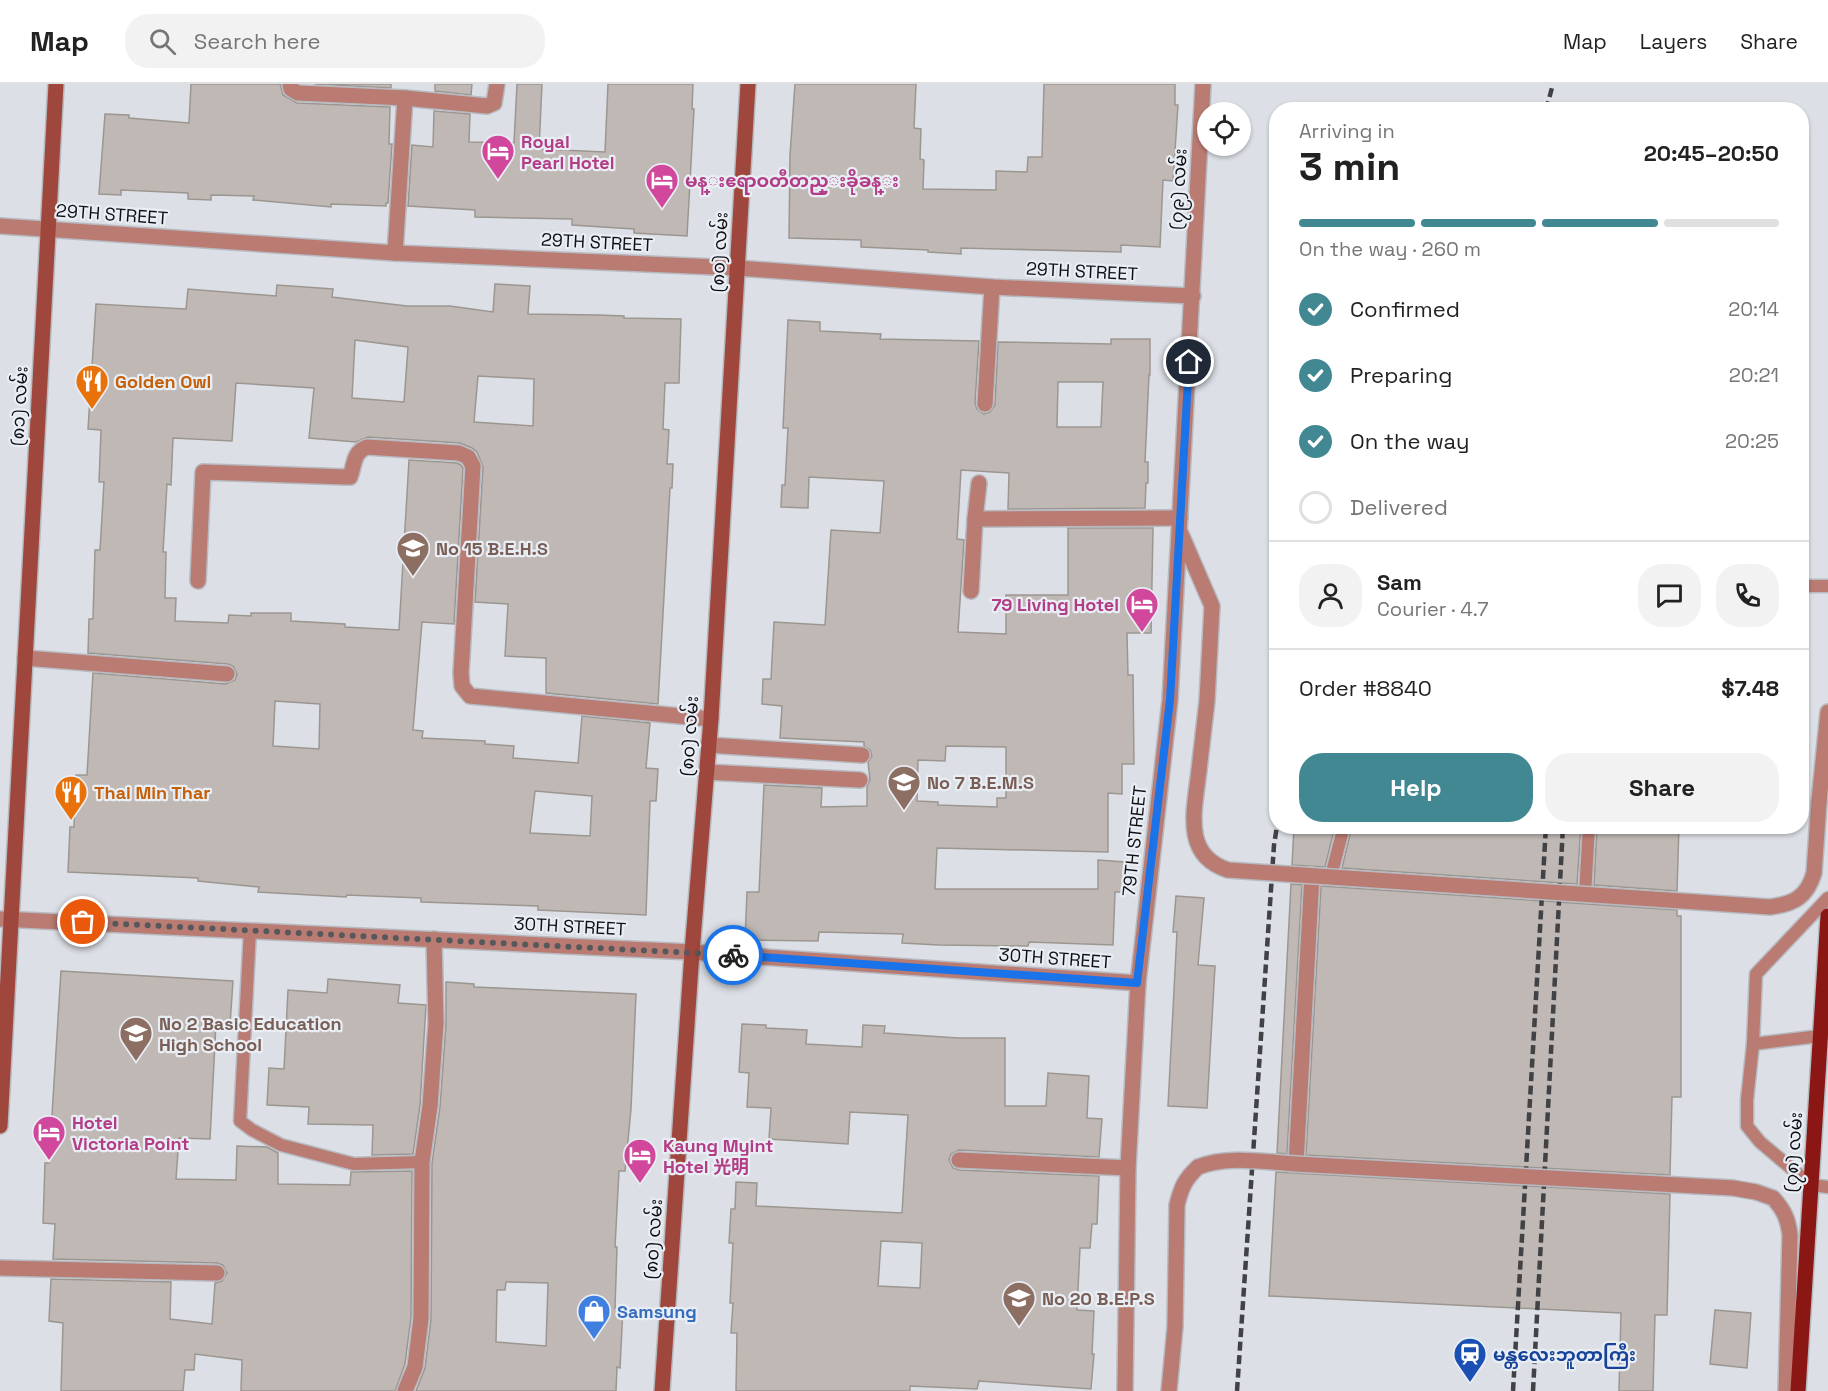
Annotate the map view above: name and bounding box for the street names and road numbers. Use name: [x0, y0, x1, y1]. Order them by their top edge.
street label: (၇၉) လမ်း: [1163, 148, 1196, 231]
street label: 29TH STREET: [55, 199, 169, 229]
street label: (၈၀) လမ်း: [704, 211, 733, 293]
street label: 29TH STREET: [540, 228, 654, 256]
street label: 29TH STREET: [1025, 257, 1139, 285]
street label: (၈၁) လမ်း: [4, 365, 33, 446]
street label: (၈၀) လမ်း: [674, 695, 703, 777]
street label: 79TH STREET: [1117, 784, 1151, 898]
street label: 30TH STREET: [513, 912, 627, 940]
street label: 30TH STREET: [998, 943, 1112, 973]
street label: (၇၈) လမ်း: [1778, 1111, 1811, 1193]
street label: (၈၀) လမ်း: [638, 1198, 667, 1280]

